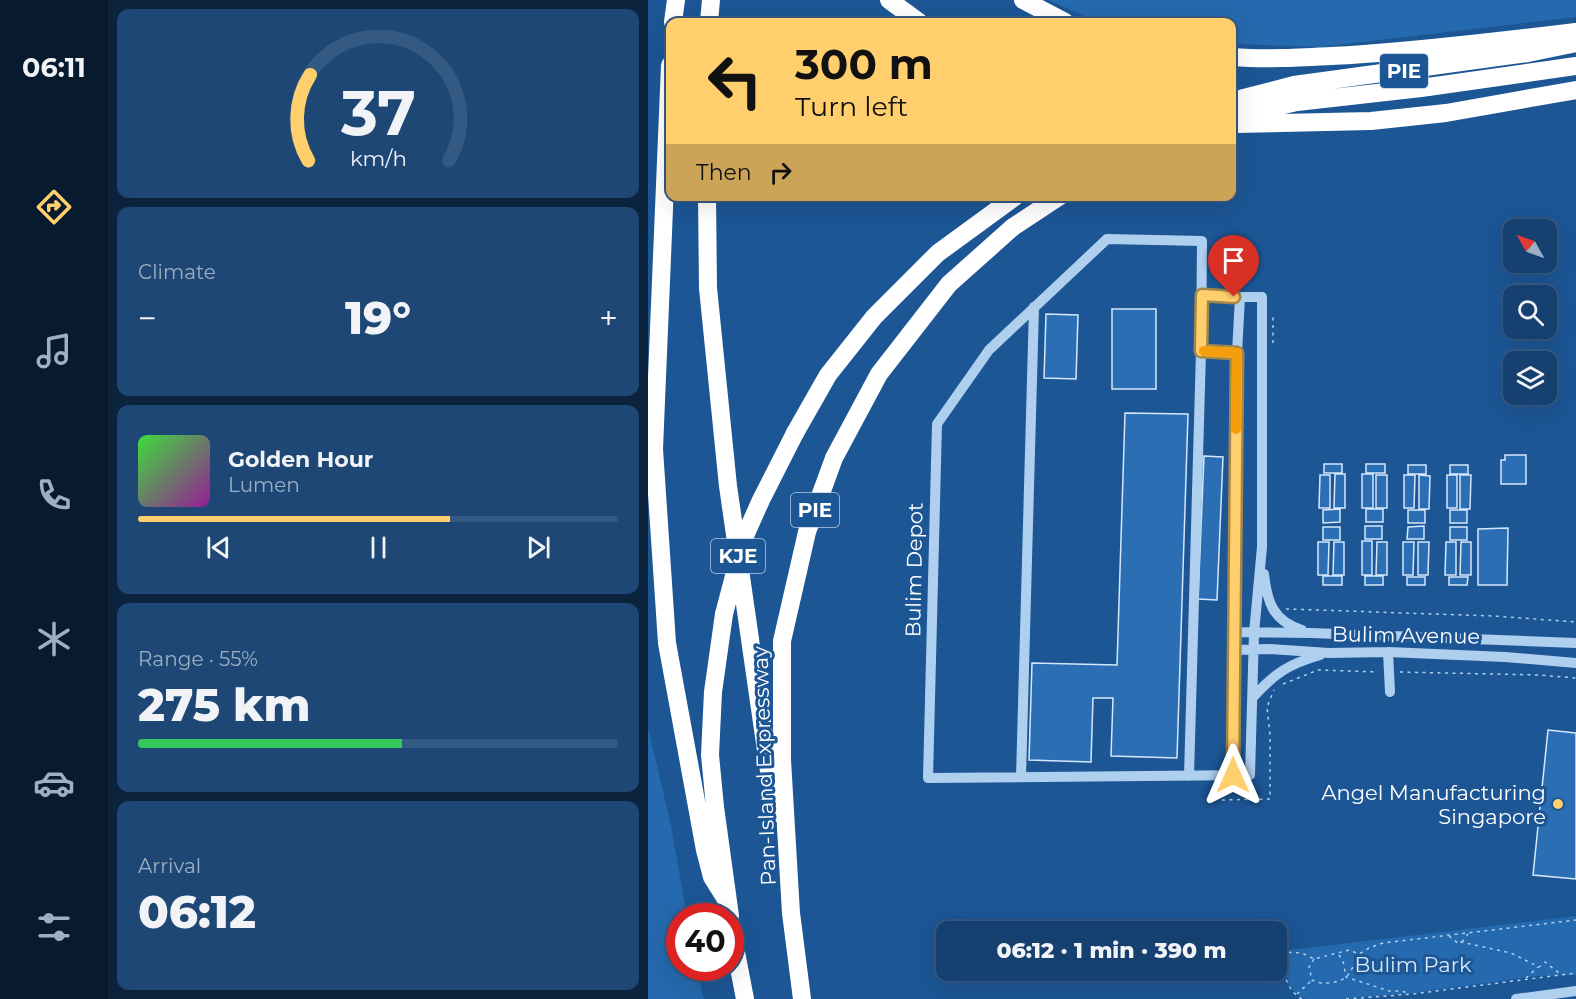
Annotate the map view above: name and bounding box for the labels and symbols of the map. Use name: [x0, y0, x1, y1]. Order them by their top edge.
road number: PIE: [1380, 54, 1428, 88]
north arrow: [1503, 219, 1557, 273]
pin: [1208, 235, 1259, 297]
road number: PIE: [791, 493, 839, 527]
street label: Bulim Depot: [900, 502, 928, 638]
road number: KJE: [711, 539, 765, 573]
street label: Bulim Avenue: [1332, 621, 1480, 649]
street label: Pan-Island Expressway: [747, 645, 781, 886]
position arrow: [1201, 743, 1265, 807]
place label: Angel Manufacturing Singapore: [1321, 780, 1546, 829]
marker: Angel Manufacturing Singapore: [1551, 797, 1565, 811]
speed limit sign: 40: [666, 903, 744, 981]
park label: Bulim Park: [1355, 952, 1472, 977]

